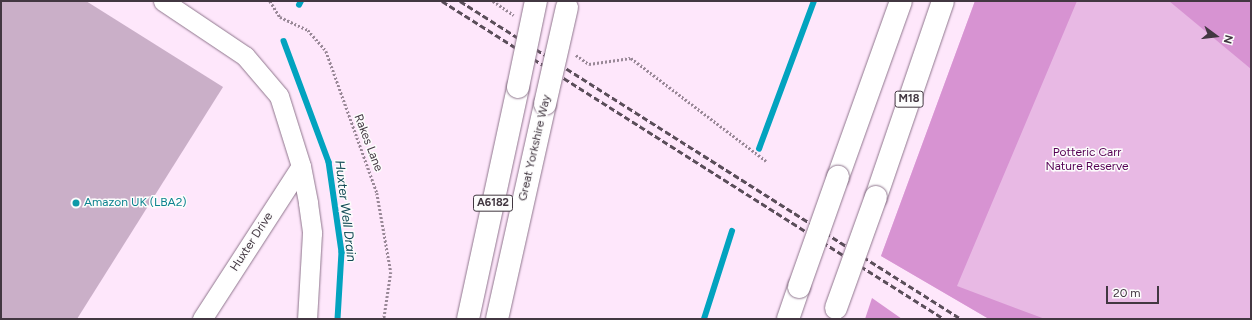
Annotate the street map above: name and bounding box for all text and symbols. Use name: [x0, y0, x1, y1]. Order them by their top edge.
north arrow: [1196, 16, 1236, 56]
text: N: [1221, 33, 1235, 45]
road number: M18: [894, 90, 924, 108]
street label: Great Yorkshire Way: [516, 93, 554, 203]
street label: Rakes Lane: [351, 112, 385, 174]
park label: Potteric Carr Nature Reserve: [1045, 146, 1129, 174]
water label: Huxter Well Drain: [331, 159, 359, 263]
road number: A6182: [473, 194, 513, 212]
place label: Amazon UK (LBA2): [84, 196, 187, 210]
marker: Amazon UK (LBA2): [71, 198, 81, 208]
street label: Huxter Drive: [228, 210, 276, 274]
scale bar: [1108, 278, 1161, 304]
text: 20 m: [1113, 286, 1141, 300]

